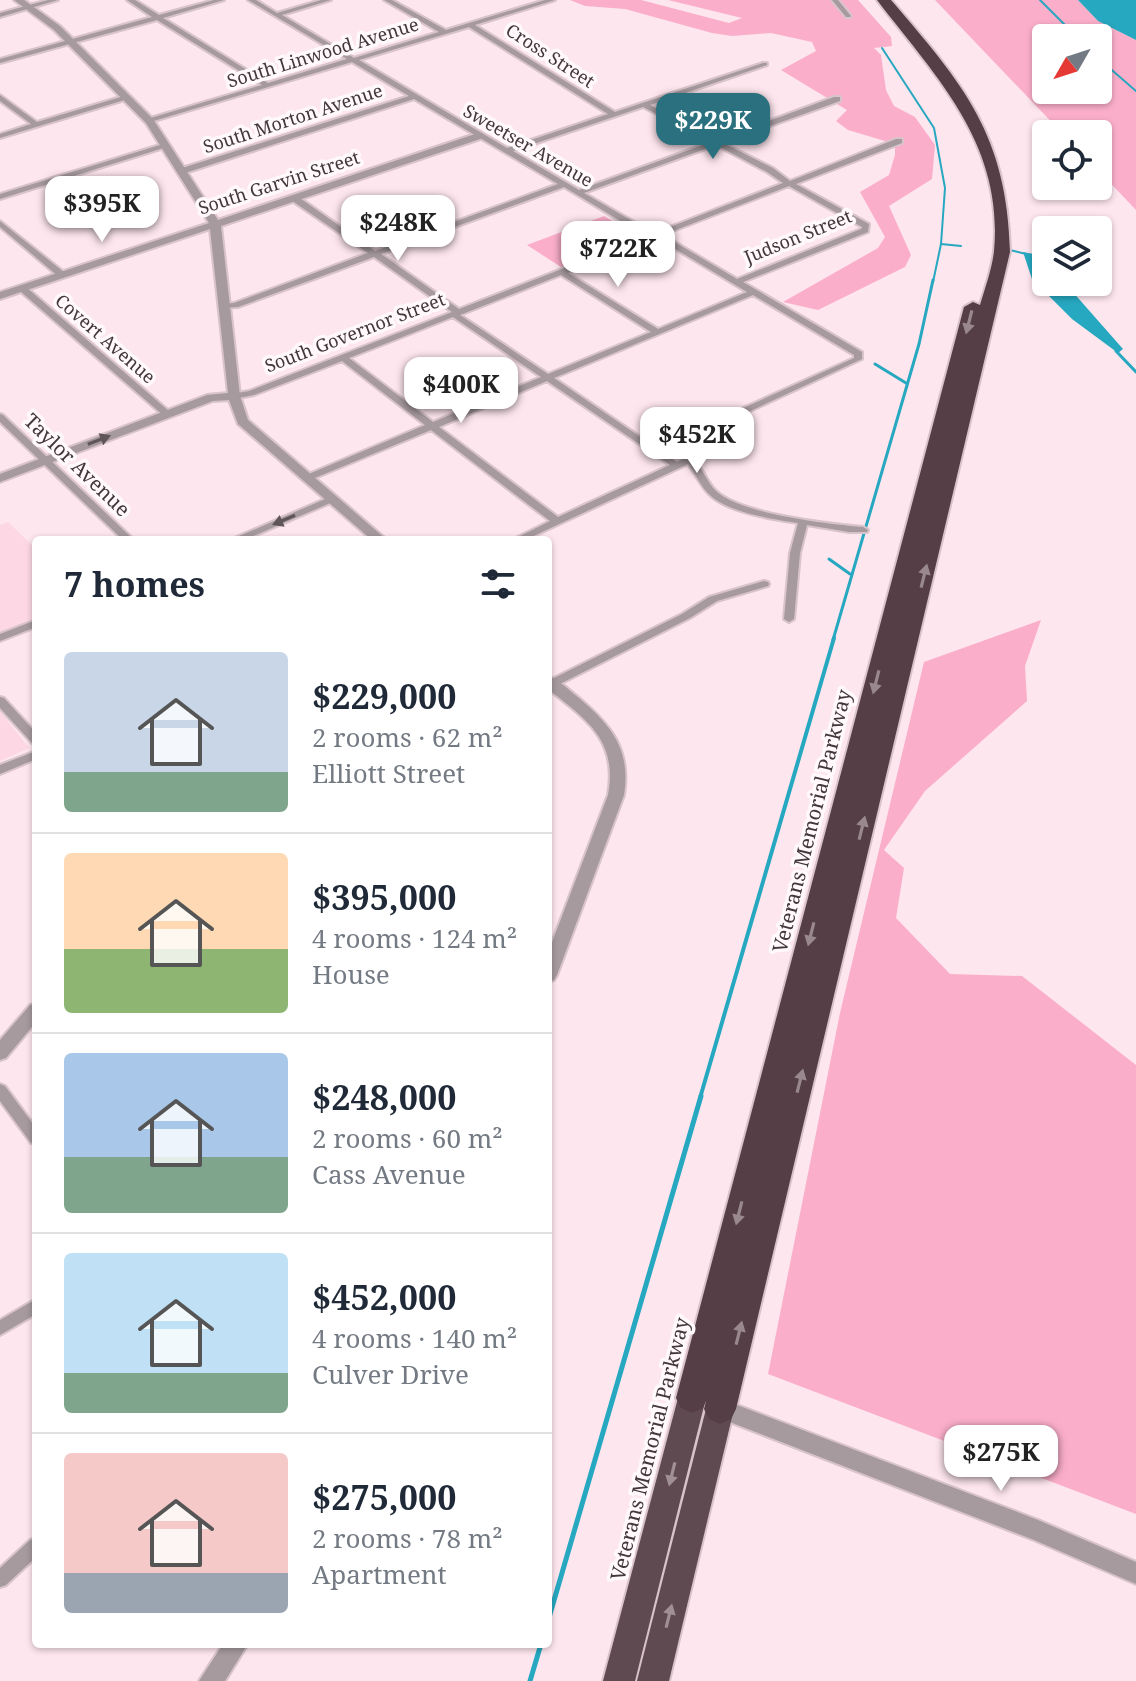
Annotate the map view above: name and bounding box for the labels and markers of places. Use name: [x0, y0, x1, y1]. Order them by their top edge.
pin: $229K: [657, 93, 769, 161]
pin: $395K: [46, 176, 158, 244]
pin: $248K: [342, 195, 454, 263]
pin: $722K: [562, 221, 674, 289]
pin: $400K: [405, 357, 517, 425]
pin: $452K: [641, 407, 753, 475]
pin: $275K: [945, 1425, 1057, 1493]

